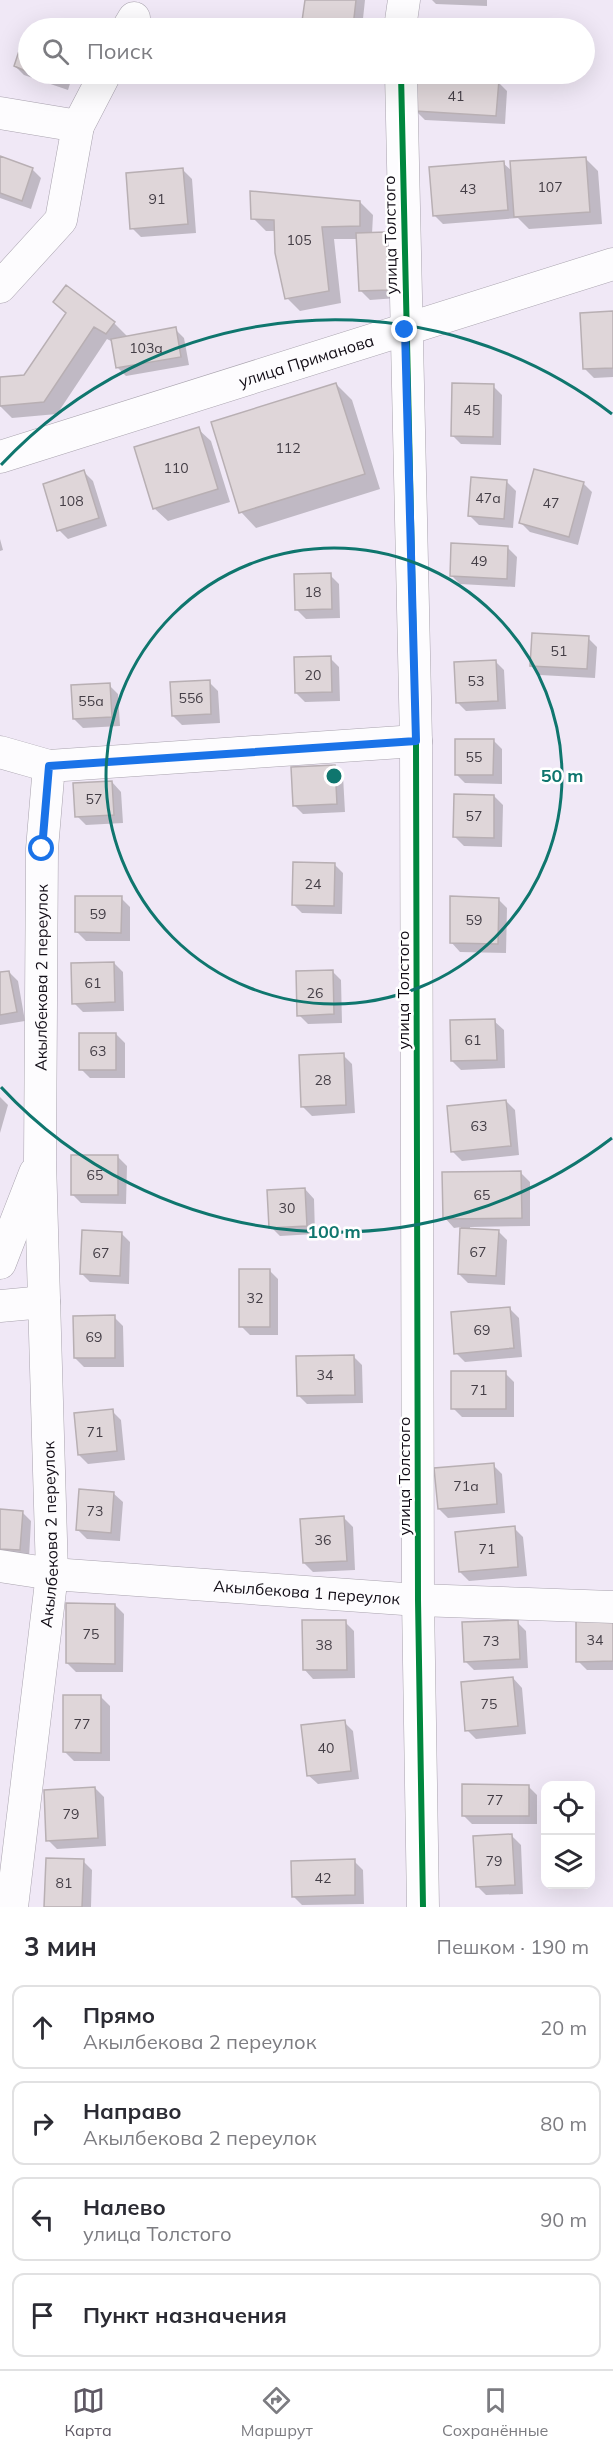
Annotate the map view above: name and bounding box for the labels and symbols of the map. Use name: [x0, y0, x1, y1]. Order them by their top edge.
house number: 41: [448, 87, 464, 105]
street label: улица Толстого: [379, 175, 401, 295]
house number: 107: [537, 178, 563, 196]
house number: 43: [460, 180, 476, 198]
house number: 91: [149, 190, 165, 208]
house number: 105: [286, 231, 312, 249]
route end: [391, 316, 417, 342]
street label: улица Приманова: [236, 330, 376, 391]
house number: 103а: [129, 339, 163, 357]
house number: 45: [464, 401, 480, 419]
house number: 112: [275, 439, 301, 457]
house number: 110: [163, 459, 189, 477]
house number: 47а: [475, 489, 501, 507]
house number: 108: [58, 492, 84, 510]
house number: 47: [543, 494, 559, 512]
house number: 49: [471, 552, 487, 570]
house number: 18: [305, 583, 321, 601]
house number: 51: [551, 642, 567, 660]
house number: 20: [305, 666, 321, 684]
house number: 53: [468, 672, 484, 690]
house number: 55б: [179, 689, 203, 707]
house number: 55а: [78, 692, 104, 710]
house number: 55: [466, 748, 482, 766]
text: 50 m: [541, 764, 583, 787]
centre of rings: [324, 766, 344, 786]
house number: 57: [86, 790, 102, 808]
house number: 57: [466, 807, 482, 825]
route start: [28, 835, 54, 861]
house number: 24: [305, 875, 322, 893]
street label: Акылбекова 2 переулок: [31, 884, 52, 1071]
house number: 59: [90, 905, 106, 923]
house number: 59: [466, 911, 482, 929]
street label: улица Толстого: [393, 931, 413, 1049]
house number: 61: [85, 974, 101, 992]
house number: 26: [307, 984, 323, 1002]
house number: 61: [465, 1031, 481, 1049]
house number: 63: [90, 1042, 106, 1060]
house number: 28: [315, 1071, 331, 1089]
house number: 63: [471, 1117, 487, 1135]
house number: 65: [87, 1166, 103, 1184]
house number: 65: [474, 1186, 490, 1204]
house number: 30: [279, 1199, 295, 1217]
text: 100 m: [307, 1220, 361, 1243]
house number: 67: [470, 1243, 486, 1261]
house number: 67: [93, 1244, 109, 1262]
house number: 32: [247, 1289, 263, 1307]
house number: 69: [474, 1321, 490, 1339]
house number: 69: [86, 1328, 102, 1346]
house number: 34: [317, 1366, 334, 1384]
house number: 71: [471, 1381, 487, 1399]
street label: улица Толстого: [394, 1417, 414, 1535]
house number: 71: [87, 1423, 103, 1441]
street label: Акылбекова 2 переулок: [36, 1440, 62, 1629]
house number: 71а: [453, 1477, 479, 1495]
house number: 73: [87, 1502, 103, 1520]
house number: 36: [315, 1531, 331, 1549]
house number: 71: [479, 1540, 495, 1558]
street label: Акылбекова 1 переулок: [213, 1575, 401, 1609]
house number: 75: [83, 1625, 99, 1643]
house number: 34: [587, 1631, 604, 1649]
house number: 73: [483, 1632, 499, 1650]
house number: 38: [316, 1636, 332, 1654]
house number: 75: [481, 1695, 497, 1713]
house number: 77: [74, 1715, 90, 1733]
house number: 40: [318, 1739, 334, 1757]
house number: 77: [487, 1791, 503, 1809]
house number: 79: [63, 1805, 79, 1823]
house number: 79: [486, 1852, 502, 1870]
house number: 42: [315, 1869, 331, 1887]
house number: 81: [56, 1874, 72, 1892]

